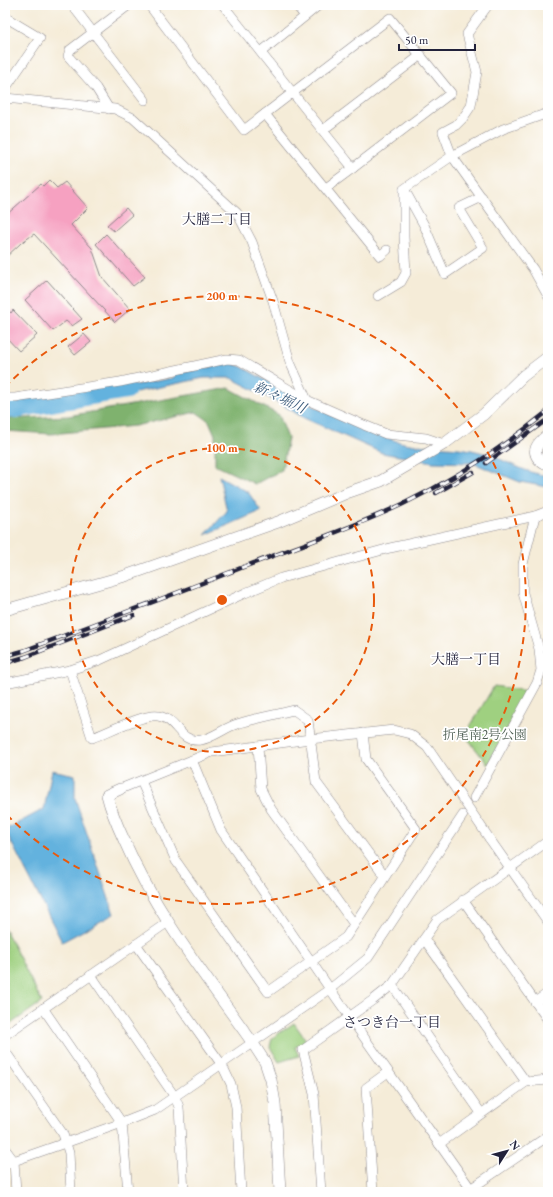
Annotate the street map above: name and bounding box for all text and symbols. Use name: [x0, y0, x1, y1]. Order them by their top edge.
scale bar: [399, 26, 475, 52]
text: 50 m: [405, 32, 429, 48]
district label: 大膳二丁目: [182, 210, 252, 228]
text: 200 m: [206, 288, 238, 304]
water label: 新々堀川: [251, 377, 311, 418]
text: 100 m: [206, 440, 238, 456]
centre of rings: [215, 593, 229, 607]
district label: 大膳一丁目: [431, 650, 501, 668]
park label: 折尾南2号公園: [443, 726, 527, 743]
district label: さつき台一丁目: [343, 1013, 441, 1031]
north arrow: [487, 1131, 527, 1171]
text: N: [507, 1137, 523, 1153]

